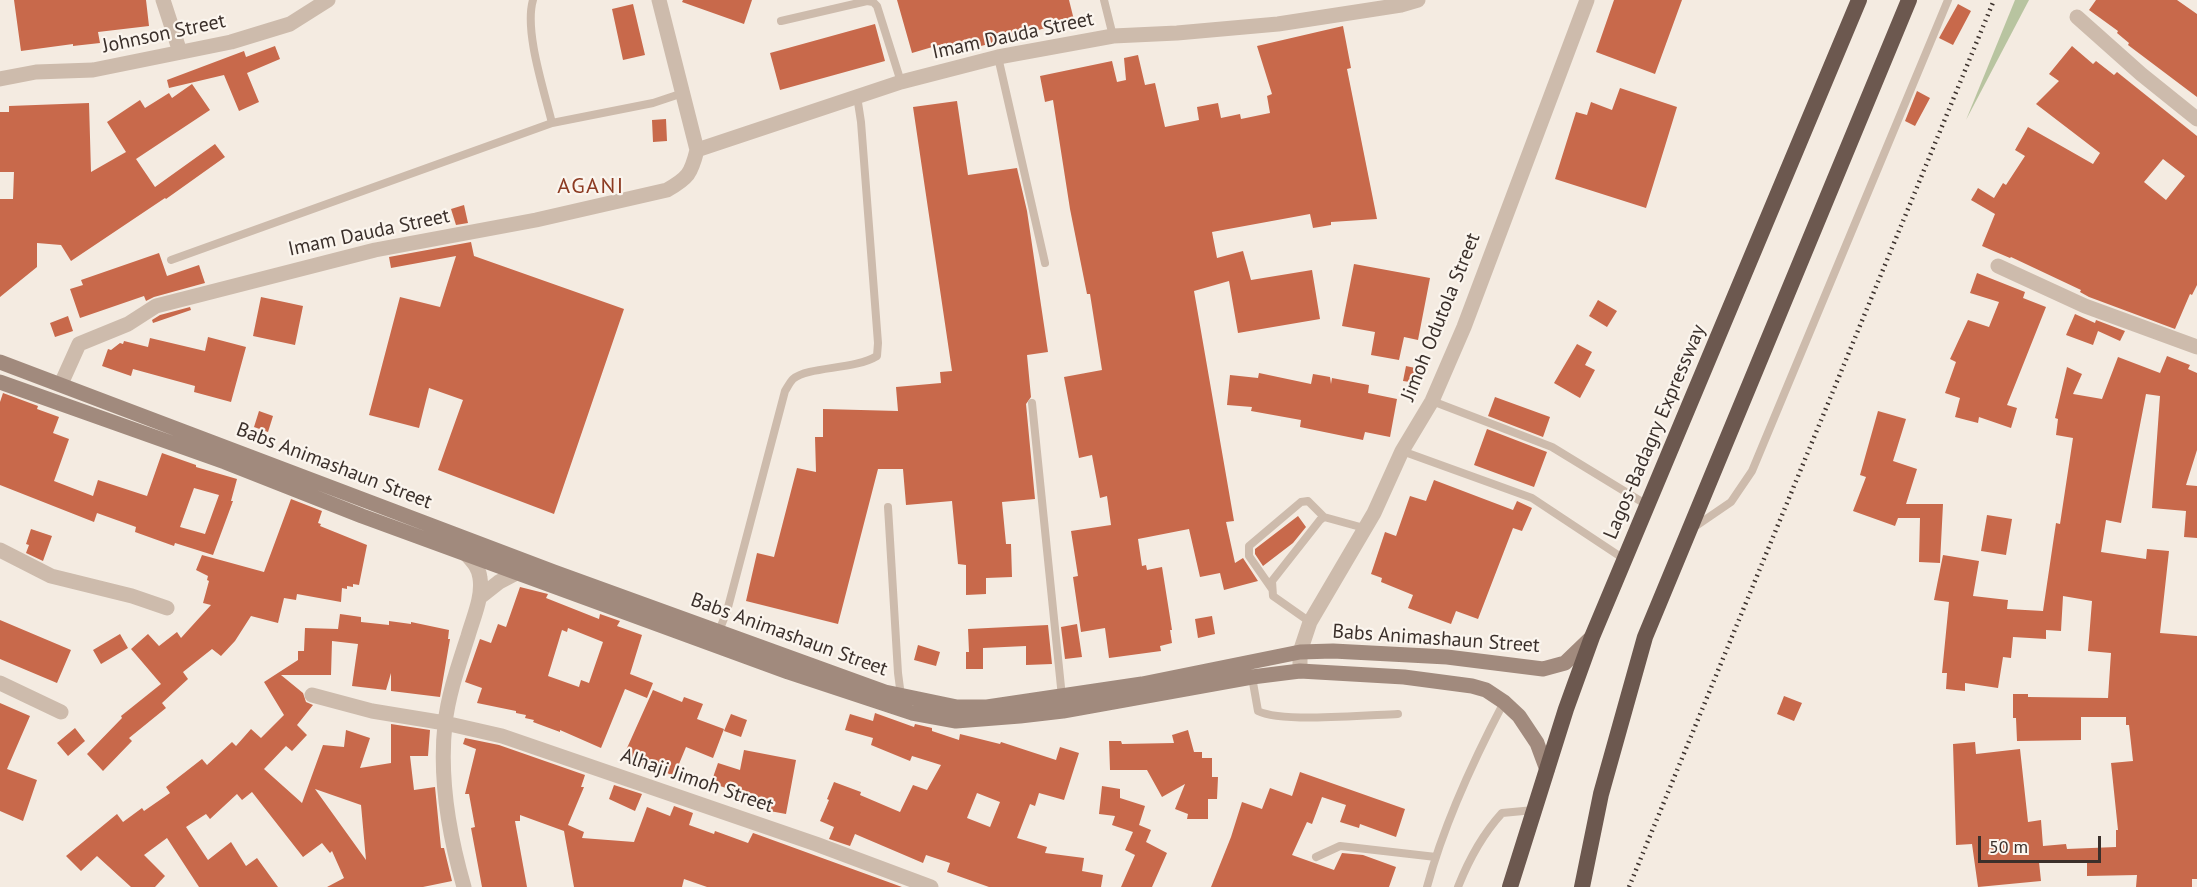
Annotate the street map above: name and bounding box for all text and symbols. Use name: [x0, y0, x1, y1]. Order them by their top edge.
street label: Imam Dauda Street: [930, 7, 1096, 65]
street label: Johnson Street: [100, 9, 228, 59]
district label: AGANI: [557, 174, 625, 200]
street label: Imam Dauda Street: [286, 204, 452, 262]
street label: Jimoh Odutola Street: [1396, 229, 1486, 405]
street label: Lagos-Badagry Expressway: [1599, 321, 1711, 543]
street label: Babs Animashaun Street: [233, 418, 435, 514]
street label: Babs Animashaun Street: [687, 588, 891, 682]
street label: Babs Animashaun Street: [1332, 620, 1540, 658]
street label: Alhaji Jimoh Street: [617, 744, 777, 818]
scale bar: [1981, 824, 2104, 862]
text: 50 m: [1989, 835, 2028, 858]

